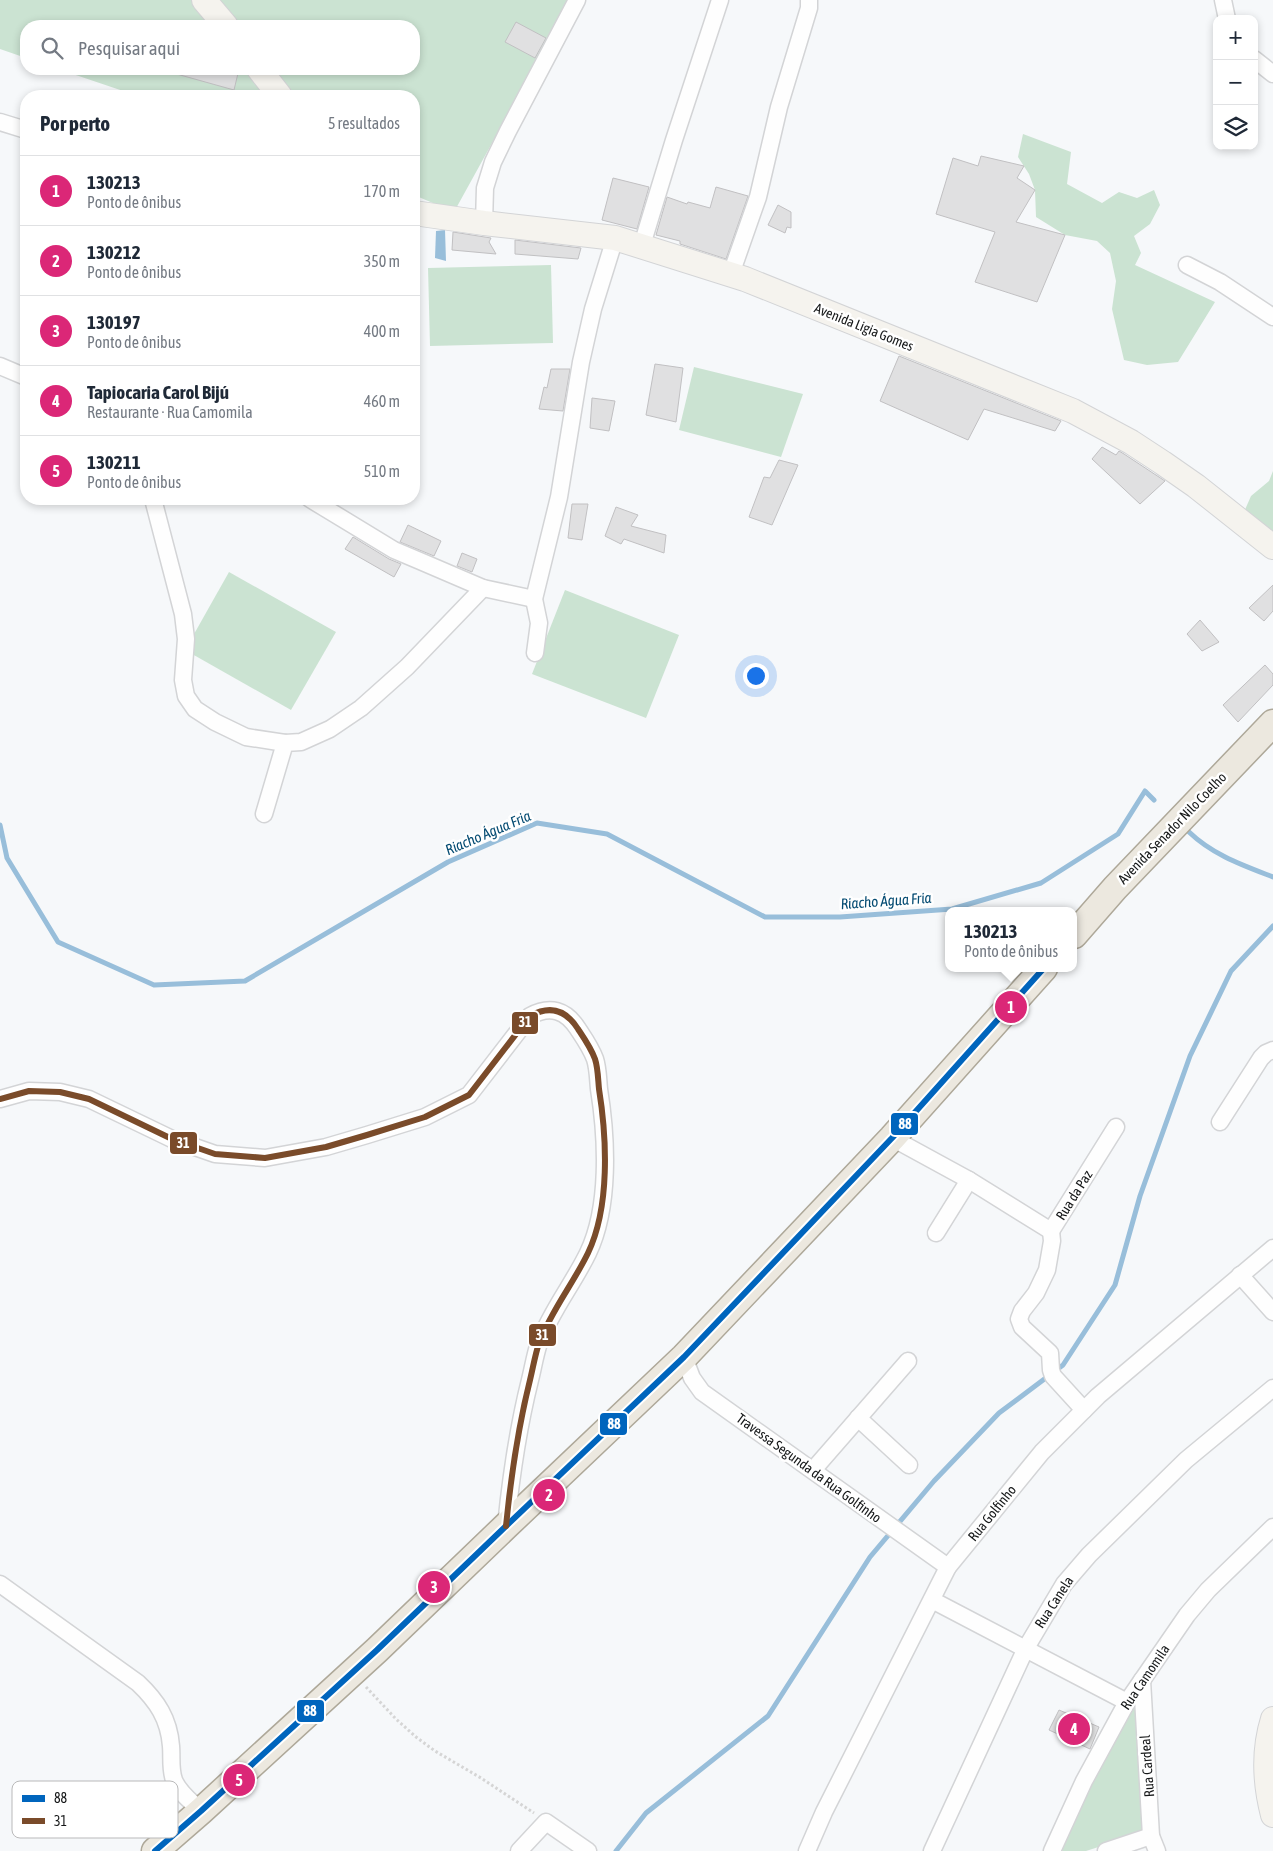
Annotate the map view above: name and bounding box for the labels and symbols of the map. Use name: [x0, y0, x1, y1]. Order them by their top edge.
street label: Avenida Ligia Gomes: [812, 300, 916, 354]
your location: [743, 663, 769, 689]
street label: Avenida Senador Nilo Coelho: [1115, 769, 1229, 887]
water label: Riacho Água Fria: [443, 807, 533, 858]
water label: Riacho Água Fria: [840, 889, 932, 912]
pin: 1: [995, 988, 1027, 1026]
line badge: 31: [511, 1011, 539, 1035]
text: 31: [518, 1014, 532, 1030]
line badge: 88: [890, 1112, 919, 1136]
text: 88: [898, 1116, 912, 1132]
line badge: 31: [169, 1131, 198, 1155]
text: 31: [176, 1135, 190, 1151]
street label: Rua da Paz: [1053, 1167, 1095, 1223]
line badge: 31: [528, 1323, 557, 1347]
text: 31: [535, 1327, 549, 1343]
street label: Travessa Segunda da Rua Golfinho: [733, 1410, 885, 1526]
line badge: 88: [599, 1412, 628, 1436]
text: 88: [607, 1416, 621, 1432]
pin: 2: [533, 1476, 565, 1514]
street label: Rua Golfinho: [965, 1482, 1019, 1544]
pin: 3: [418, 1568, 450, 1606]
street label: Rua Canela: [1031, 1573, 1077, 1631]
street label: Rua Camomila: [1117, 1641, 1173, 1713]
line badge: 88: [296, 1699, 325, 1723]
text: 88: [303, 1703, 317, 1719]
pin: 4: [1058, 1710, 1090, 1748]
street label: Rua Cardeal: [1137, 1734, 1157, 1798]
pin: 5: [223, 1761, 255, 1799]
legend: [12, 1781, 178, 1838]
text: 88: [54, 1790, 68, 1806]
text: 31: [54, 1813, 67, 1829]

